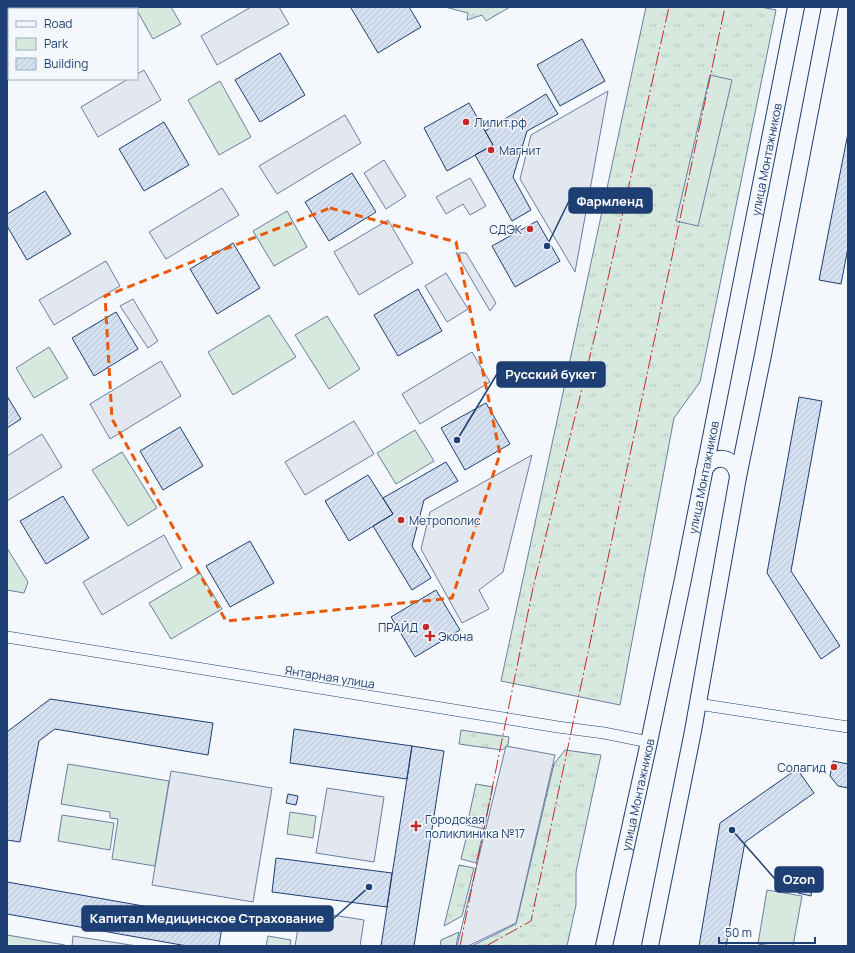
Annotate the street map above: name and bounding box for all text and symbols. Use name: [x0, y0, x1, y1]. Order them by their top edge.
legend: [8, 8, 138, 80]
text: Road: [44, 15, 72, 32]
text: Park: [44, 35, 69, 52]
text: Building: [44, 55, 88, 72]
street label: улица Монтажников: [746, 101, 785, 218]
place label: Лилит.рф: [474, 114, 527, 131]
marker: Лилит.рф: [461, 117, 471, 127]
place label: Магнит: [499, 142, 541, 159]
marker: Магнит: [486, 145, 496, 155]
callout: Фармленд: [569, 188, 652, 213]
text: Фармленд: [577, 192, 643, 210]
place label: СДЭК: [489, 221, 523, 238]
marker: СДЭК: [525, 224, 535, 234]
callout: Русский букет: [497, 362, 605, 387]
text: Русский букет: [505, 365, 597, 383]
street label: улица Монтажников: [684, 419, 723, 535]
place label: Метрополис: [409, 512, 481, 529]
marker: Метрополис: [396, 515, 406, 525]
place label: ПРАЙД: [378, 619, 418, 636]
marker: ПРАЙД: [421, 622, 431, 632]
place label: Экона: [438, 628, 473, 645]
marker: Экона: [425, 631, 435, 641]
street label: Янтарная улица: [284, 661, 376, 693]
street label: улица Монтажников: [617, 736, 658, 853]
place label: Солагид: [777, 759, 826, 776]
marker: Солагид: [829, 762, 839, 772]
place label: Городская поликлиника №17: [425, 811, 525, 842]
marker: Городская поликлиника №17: [410, 820, 422, 832]
callout: Ozon: [775, 867, 823, 892]
text: Ozon: [783, 870, 815, 888]
callout: Капитал Медицинское Страхование: [82, 906, 333, 931]
text: Капитал Медицинское Страхование: [90, 909, 324, 927]
scale bar: [719, 919, 815, 945]
text: 50 m: [725, 924, 752, 941]

